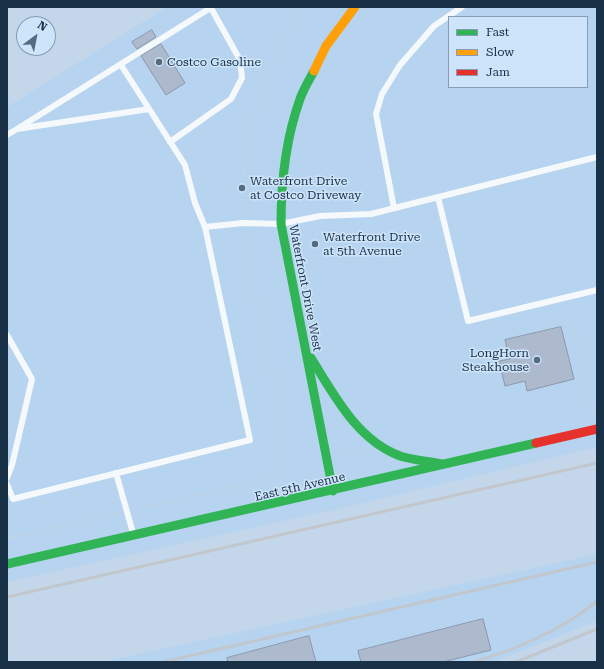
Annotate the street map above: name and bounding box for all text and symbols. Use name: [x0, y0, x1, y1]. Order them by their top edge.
north arrow: [16, 16, 56, 56]
legend: [448, 16, 588, 88]
text: N: [35, 18, 49, 34]
text: Fast: [486, 25, 509, 39]
text: Slow: [486, 45, 514, 59]
place label: Costco Gasoline: [167, 55, 261, 69]
marker: Costco Gasoline: [154, 57, 164, 67]
text: Jam: [486, 65, 510, 79]
place label: Waterfront Drive at Costco Driveway: [250, 174, 361, 202]
marker: Waterfront Drive at Costco Driveway: [237, 183, 247, 193]
street label: Waterfront Drive West: [286, 223, 324, 353]
place label: Waterfront Drive at 5th Avenue: [323, 230, 420, 258]
marker: Waterfront Drive at 5th Avenue: [310, 239, 320, 249]
place label: LongHorn Steakhouse: [462, 346, 529, 374]
marker: LongHorn Steakhouse: [532, 355, 542, 365]
street label: East 5th Avenue: [253, 470, 347, 504]

